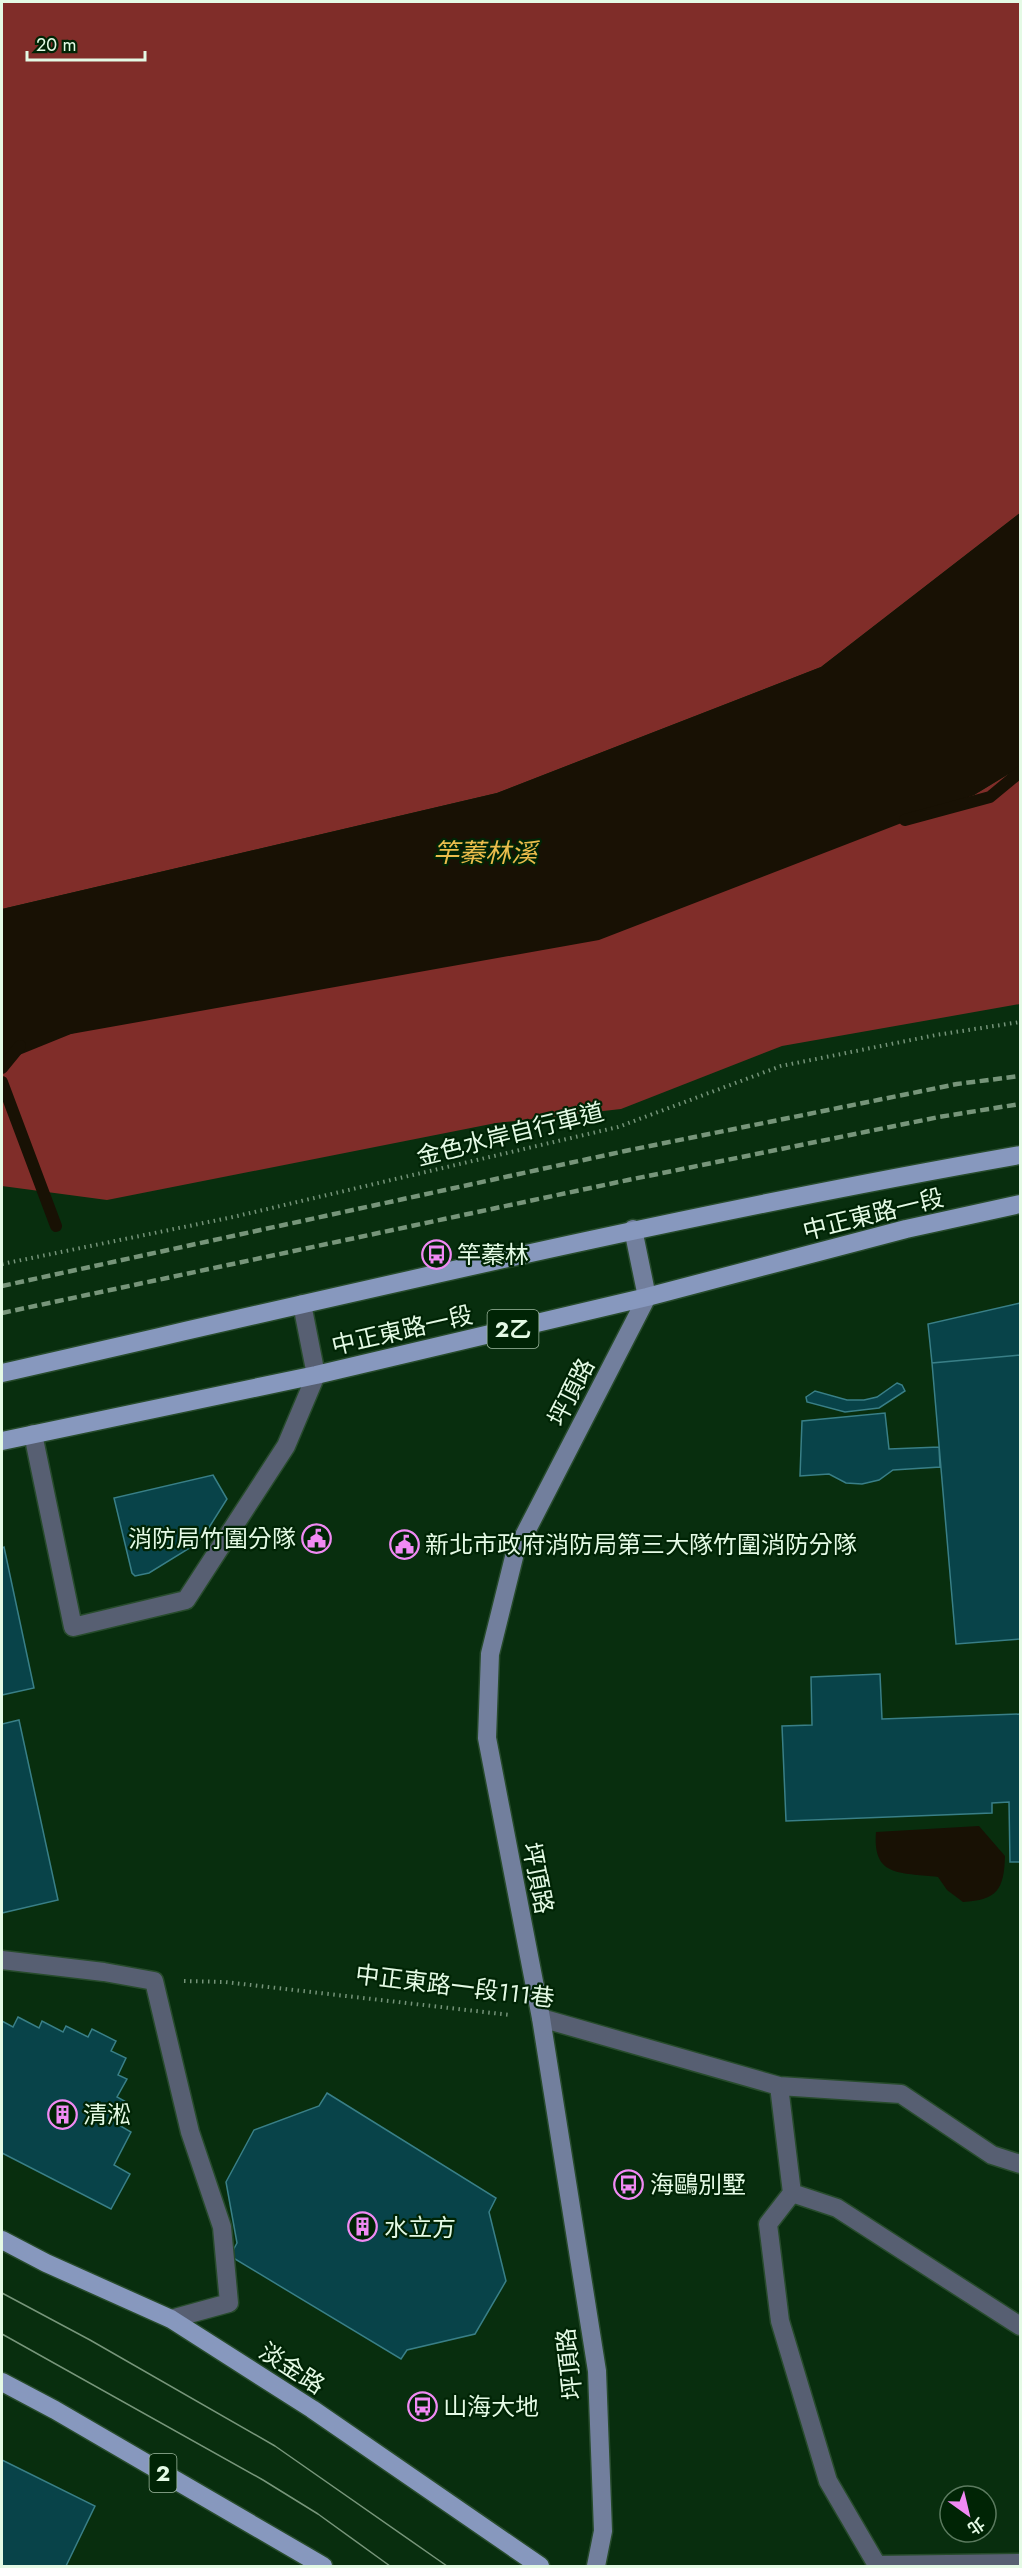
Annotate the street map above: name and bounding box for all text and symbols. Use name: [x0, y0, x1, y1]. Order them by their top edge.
scale bar: [27, 24, 146, 62]
text: 20 m: [36, 32, 76, 58]
water label: 竿蓁林溪: [433, 834, 541, 872]
street label: 金色水岸自行車道: [413, 1094, 607, 1174]
street label: 中正東路一段: [799, 1180, 947, 1248]
place label: 竿蓁林: [457, 1237, 529, 1272]
bus stop icon: 竿蓁林: [420, 1238, 452, 1270]
street label: 中正東路一段: [328, 1297, 476, 1363]
road number: 2乙: [488, 1310, 538, 1348]
street label: 坪頂路: [539, 1352, 603, 1432]
place label: 消防局竹圍分隊: [128, 1521, 296, 1556]
public building icon: 消防局竹圍分隊: [301, 1522, 333, 1554]
place label: 新北市政府消防局第三大隊竹圍消防分隊: [425, 1527, 857, 1562]
public building icon: 新北市政府消防局第三大隊竹圍消防分隊: [388, 1528, 420, 1560]
street label: 坪頂路: [514, 1839, 562, 1917]
street label: 中正東路一段111巷: [353, 1956, 557, 2016]
place label: 清淞: [83, 2097, 131, 2132]
building icon: 清淞: [46, 2098, 78, 2130]
place label: 海鷗別墅: [650, 2167, 746, 2202]
bus stop icon: 海鷗別墅: [613, 2168, 645, 2200]
place label: 水立方: [384, 2210, 456, 2245]
building icon: 水立方: [347, 2211, 379, 2243]
street label: 坪頂路: [548, 2326, 590, 2402]
street label: 淡金路: [252, 2334, 332, 2402]
place label: 山海大地: [443, 2389, 539, 2424]
bus stop icon: 山海大地: [406, 2390, 438, 2422]
road number: 2: [150, 2454, 176, 2492]
north arrow: [938, 2484, 998, 2544]
text: 北: [963, 2512, 989, 2540]

